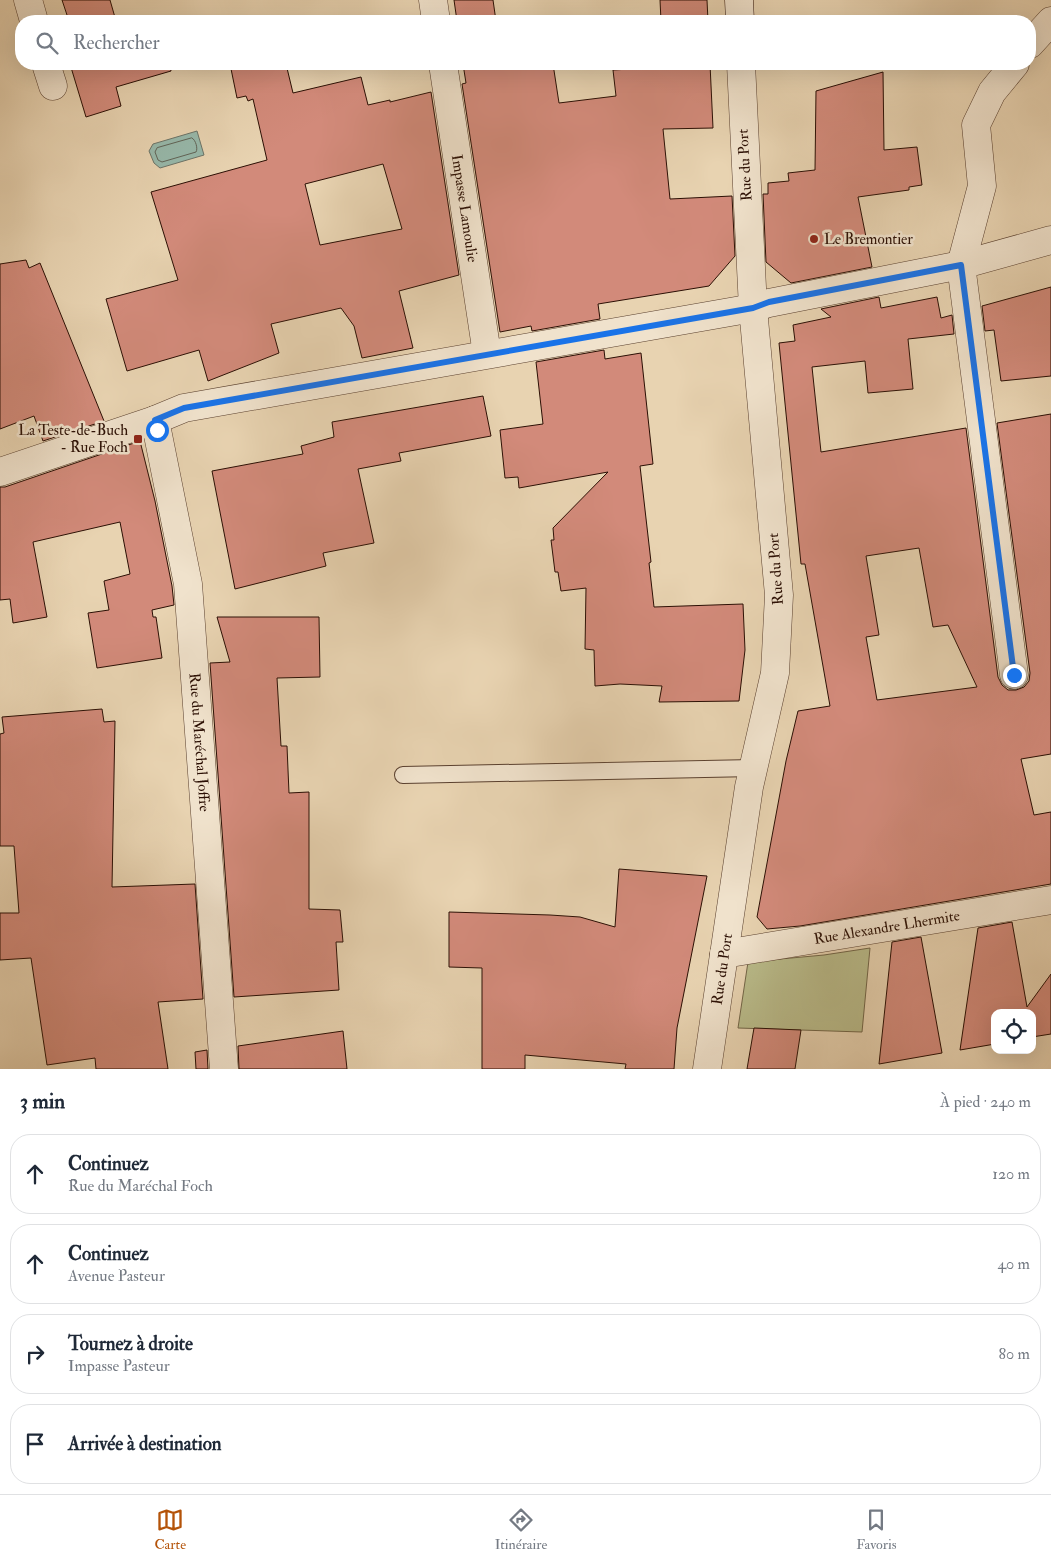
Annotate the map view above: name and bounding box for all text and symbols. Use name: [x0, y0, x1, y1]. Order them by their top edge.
search box: [15, 15, 1036, 70]
icon: search: [33, 29, 61, 57]
text: Rechercher: [73, 31, 160, 55]
street label: Rue du Port: [734, 128, 756, 202]
street label: Impasse Lamoulie: [447, 153, 482, 264]
place label: Le Bremontier: [824, 230, 913, 249]
marker: Le Bremontier: [808, 233, 820, 245]
route start: [146, 419, 169, 442]
place label: La Teste-de-Buch - Rue Foch: [18, 421, 128, 457]
marker: La Teste-de-Buch - Rue Foch: [132, 433, 144, 445]
street label: Rue du Port: [764, 532, 788, 606]
route end: [1003, 664, 1026, 687]
street label: Rue du Maréchal Joffre: [185, 672, 214, 812]
street label: Rue Alexandre Lhermite: [812, 906, 961, 949]
street label: Rue du Port: [707, 932, 737, 1006]
map controls: [991, 1009, 1036, 1054]
button: locate: [991, 1009, 1036, 1054]
text: 3 min: [20, 1088, 65, 1115]
text: À pied · 240 m: [940, 1092, 1031, 1112]
text: Continuez: [68, 1152, 149, 1176]
icon: ahead: [21, 1160, 49, 1188]
text: 120 m: [992, 1164, 1030, 1184]
text: Rue du Maréchal Foch: [68, 1176, 213, 1196]
text: Continuez: [68, 1242, 149, 1266]
icon: ahead: [21, 1250, 49, 1278]
text: 40 m: [997, 1254, 1030, 1274]
text: Avenue Pasteur: [68, 1266, 165, 1286]
text: Tournez à droite: [68, 1332, 193, 1356]
icon: right: [21, 1340, 49, 1368]
text: 80 m: [999, 1344, 1030, 1364]
text: Impasse Pasteur: [68, 1356, 170, 1376]
icon: arrive: [21, 1430, 49, 1458]
text: Arrivée à destination: [68, 1432, 222, 1456]
tab: Carte: [154, 1506, 186, 1553]
tab: Itinéraire: [495, 1506, 547, 1553]
tab: Favoris: [856, 1506, 897, 1553]

